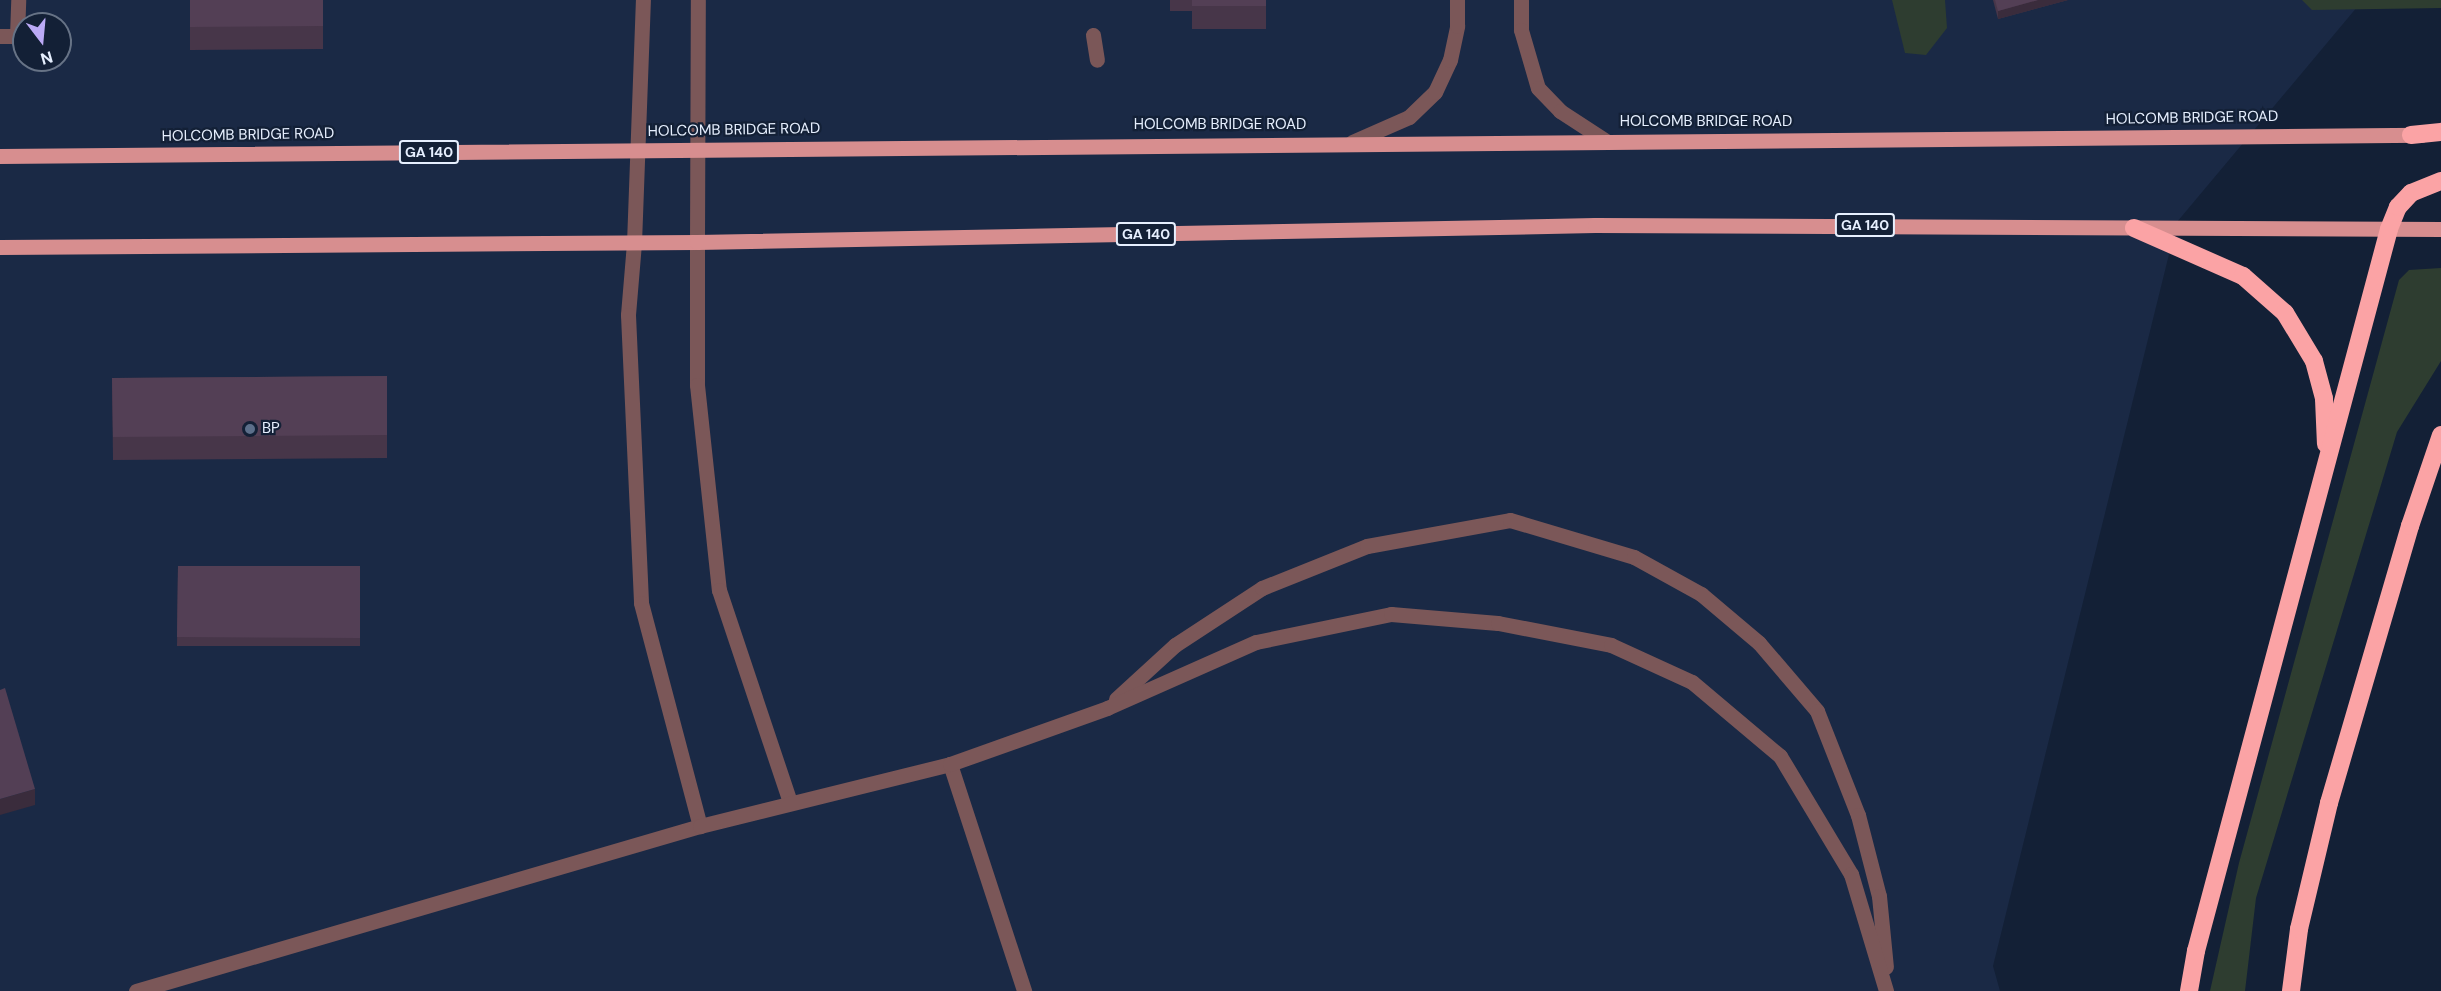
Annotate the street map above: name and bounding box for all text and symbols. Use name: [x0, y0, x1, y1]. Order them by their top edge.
north arrow: [12, 12, 72, 72]
text: N: [38, 46, 55, 70]
street label: HOLCOMB BRIDGE ROAD: [2106, 107, 2278, 129]
street label: HOLCOMB BRIDGE ROAD: [1620, 113, 1792, 131]
street label: HOLCOMB BRIDGE ROAD: [1134, 116, 1306, 134]
street label: HOLCOMB BRIDGE ROAD: [648, 119, 820, 141]
street label: HOLCOMB BRIDGE ROAD: [162, 124, 334, 146]
road number: GA 140: [398, 141, 460, 163]
road number: GA 140: [1834, 214, 1896, 236]
road number: GA 140: [1114, 223, 1178, 245]
place label: BP: [262, 420, 280, 438]
marker: BP: [243, 422, 257, 436]

